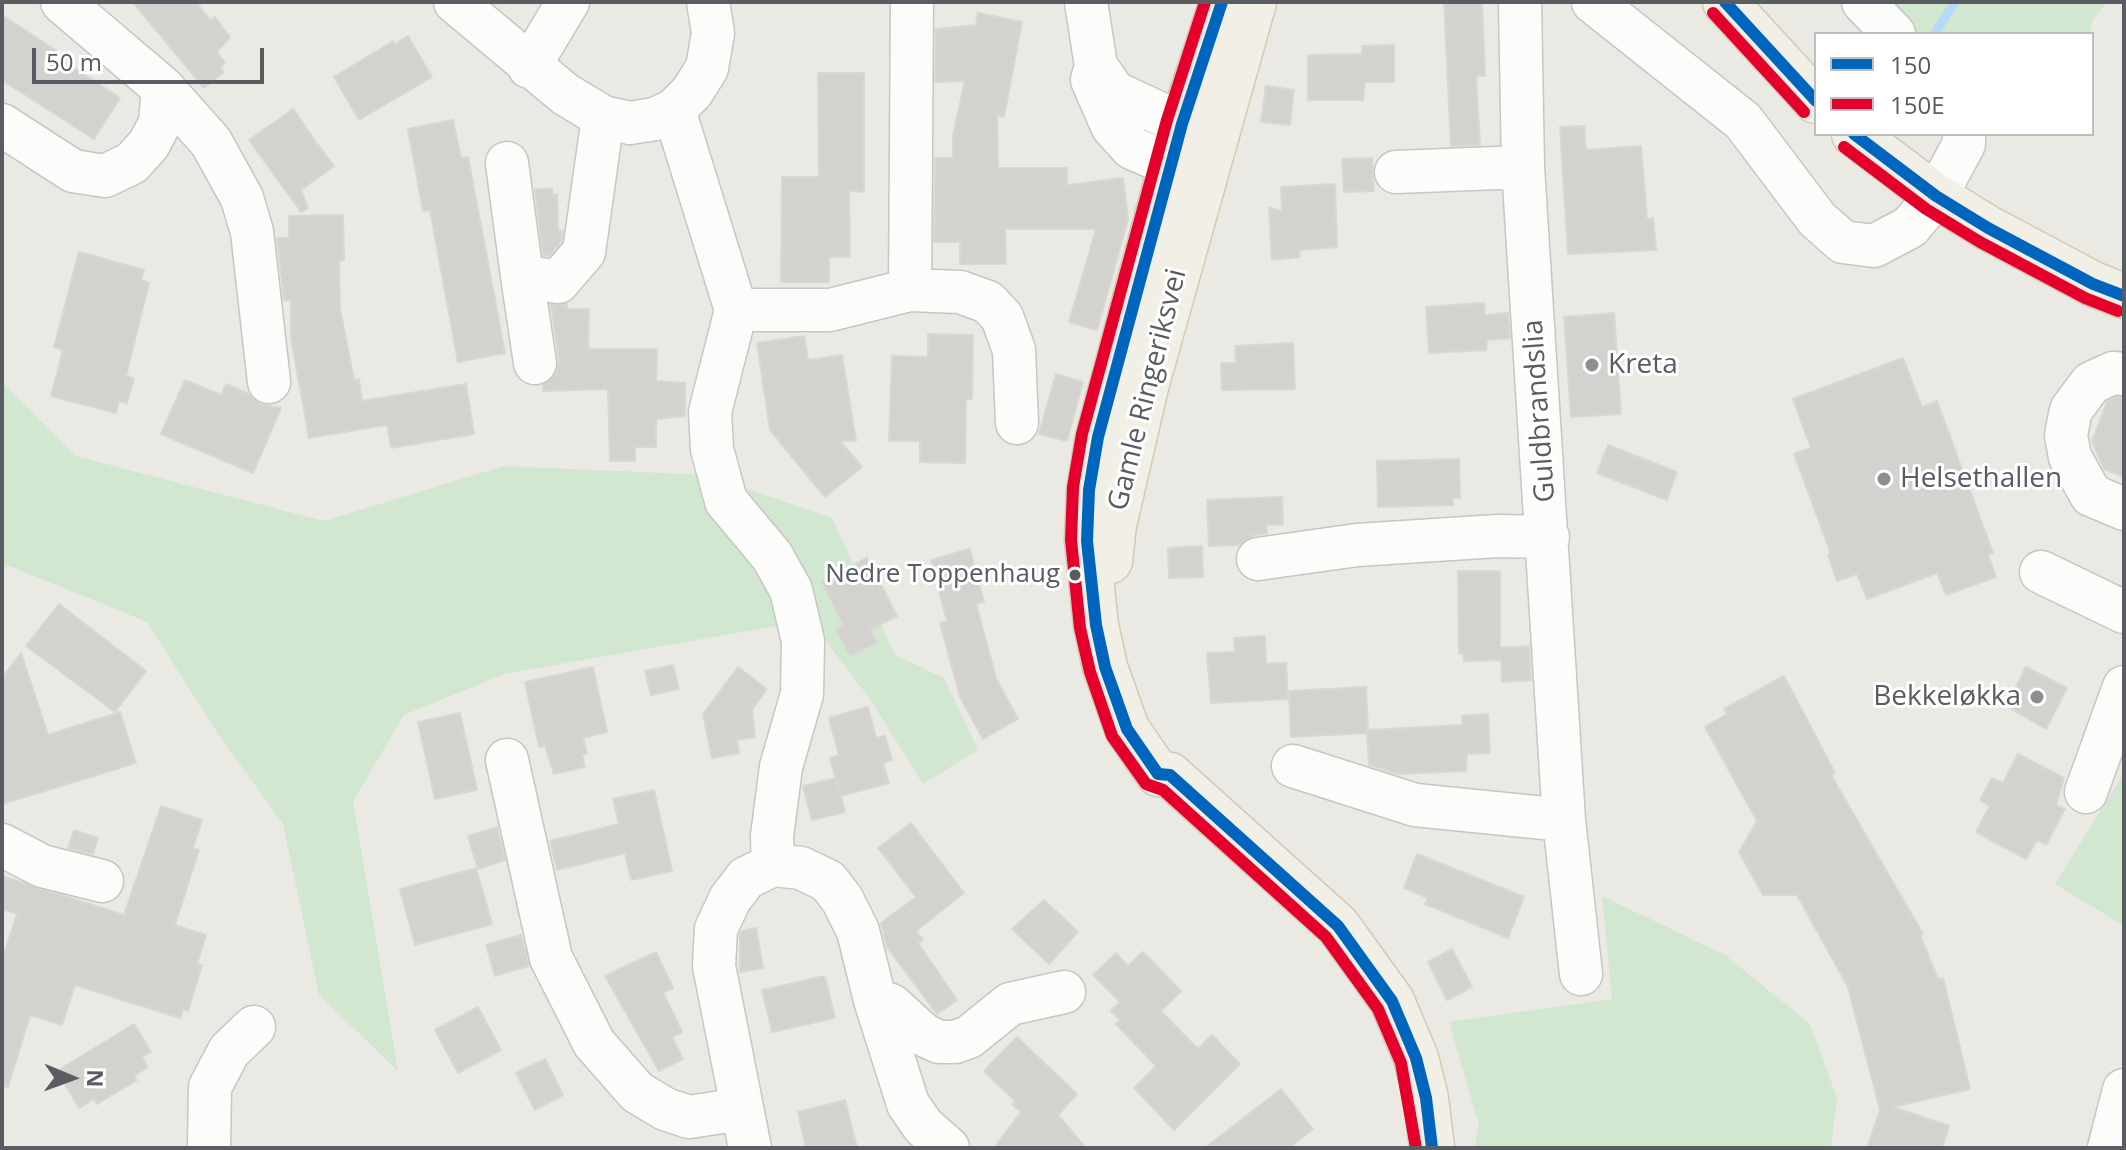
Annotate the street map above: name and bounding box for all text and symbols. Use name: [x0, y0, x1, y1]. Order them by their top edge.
scale bar: [36, 32, 268, 82]
legend: [1814, 32, 2094, 136]
text: 50 m: [46, 45, 102, 78]
text: 150: [1890, 48, 1931, 81]
text: 150E: [1890, 88, 1945, 121]
street label: Gamle Ringeriksvei: [1102, 266, 1194, 514]
street label: Guldbrandslia: [1517, 318, 1563, 504]
place label: Kreta: [1608, 348, 1678, 382]
marker: Kreta: [1583, 356, 1601, 374]
place label: Helsethallen: [1900, 462, 2062, 496]
marker: Helsethallen: [1875, 470, 1893, 488]
place label: Nedre Toppenhaug: [825, 559, 1060, 591]
marker: Nedre Toppenhaug: [1067, 567, 1083, 583]
place label: Bekkeløkka: [1873, 680, 2021, 714]
marker: Bekkeløkka: [2028, 688, 2046, 706]
north arrow: [32, 1038, 112, 1118]
text: N: [81, 1069, 111, 1088]

